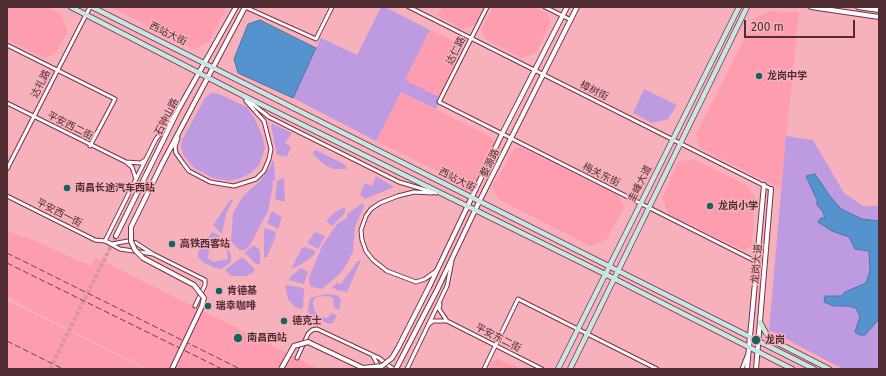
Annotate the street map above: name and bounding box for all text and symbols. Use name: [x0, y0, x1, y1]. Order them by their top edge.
scale bar: [746, 12, 857, 38]
street label: 西站大街: [147, 20, 189, 48]
text: 200 m: [751, 20, 784, 34]
street label: 达仁路: [444, 35, 468, 67]
street label: 达礼路: [29, 68, 53, 100]
place label: 龙岗中学: [767, 70, 807, 82]
marker: 龙岗中学: [754, 71, 764, 81]
street label: 樟树街: [578, 79, 610, 103]
street label: 石钟山路: [153, 96, 181, 138]
street label: 平安西二街: [45, 109, 95, 143]
street label: 婺源路: [478, 147, 502, 179]
street label: 梅关东街: [580, 161, 622, 189]
street label: 圭峰大道: [626, 163, 654, 205]
street label: 西站大街: [436, 166, 478, 194]
place label: 南昌长途汽车西站: [75, 182, 155, 194]
marker: 南昌长途汽车西站: [62, 183, 72, 193]
street label: 平安西一街: [34, 196, 84, 230]
place label: 龙岗小学: [718, 200, 758, 212]
marker: 龙岗小学: [705, 201, 715, 211]
place label: 高铁西客站: [180, 238, 230, 250]
marker: 高铁西客站: [167, 239, 177, 249]
street label: 龙岗大道: [749, 244, 765, 284]
place label: 肯德基: [227, 285, 257, 297]
marker: 肯德基: [214, 286, 224, 296]
place label: 瑞幸咖啡: [216, 300, 256, 312]
marker: 瑞幸咖啡: [203, 301, 213, 311]
place label: 德克士: [292, 315, 322, 327]
marker: 德克士: [279, 316, 289, 326]
street label: 平安东二街: [473, 321, 523, 355]
marker: 南昌西站: [232, 332, 244, 344]
place label: 南昌西站: [247, 332, 287, 344]
marker: 龙岗: [750, 334, 762, 346]
place label: 龙岗: [765, 334, 785, 346]

